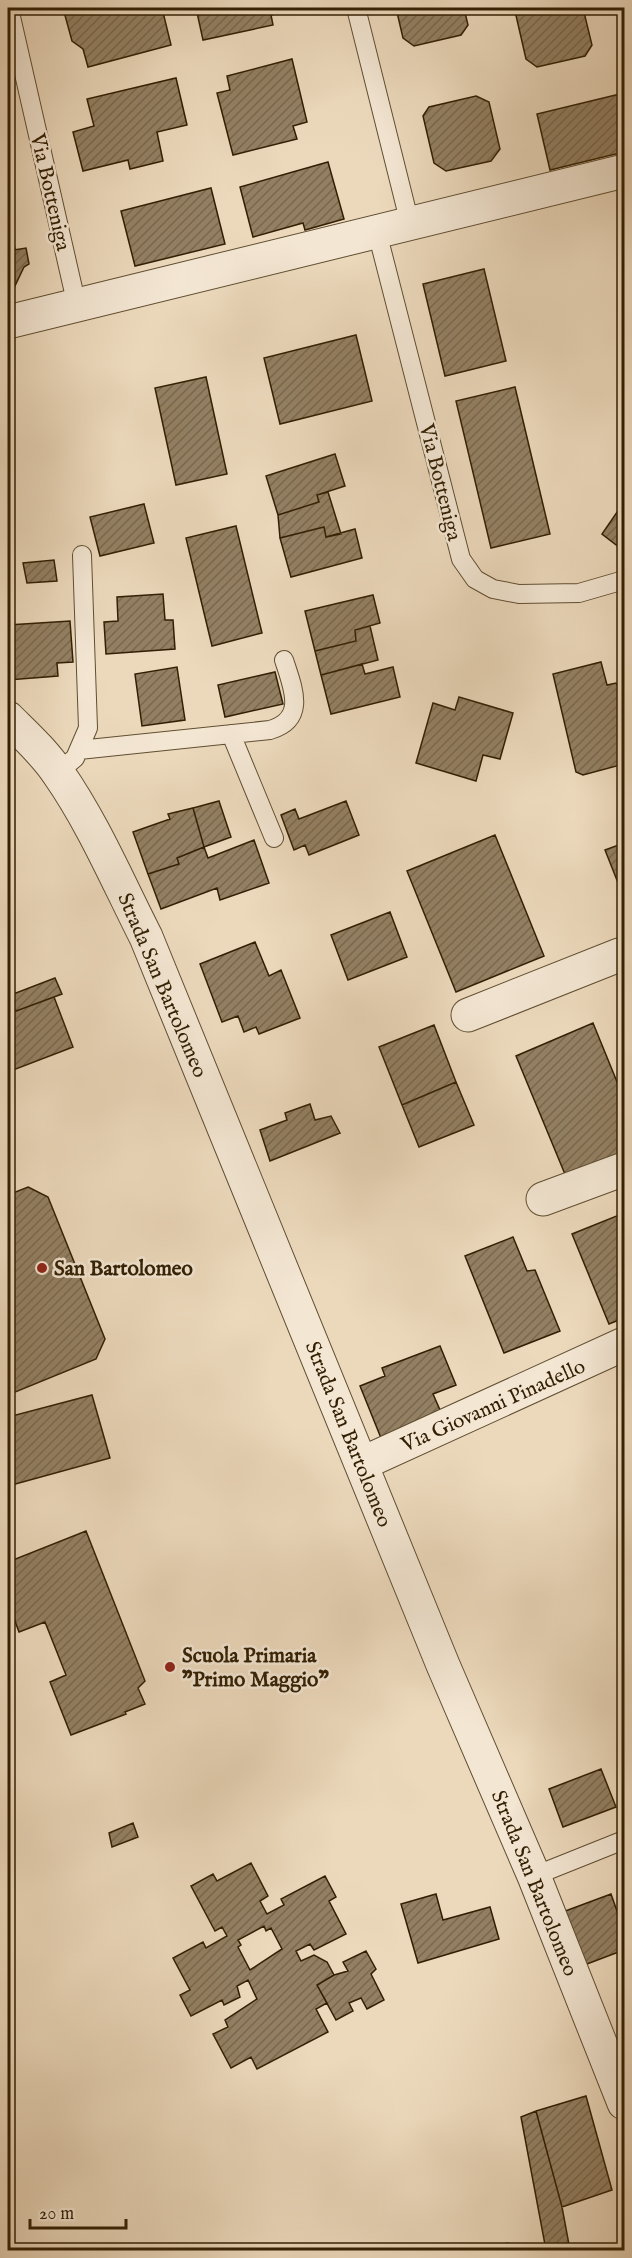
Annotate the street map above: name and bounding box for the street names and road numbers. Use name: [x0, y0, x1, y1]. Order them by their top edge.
street label: Via Botteniga: [23, 130, 76, 255]
street label: Via Botteniga: [412, 420, 467, 545]
street label: Strada San Bartolomeo: [110, 889, 213, 1082]
street label: Strada San Bartolomeo: [298, 1338, 397, 1532]
street label: Via Giovanni Pinadello: [396, 1354, 590, 1460]
street label: Strada San Bartolomeo: [484, 1787, 583, 1981]

